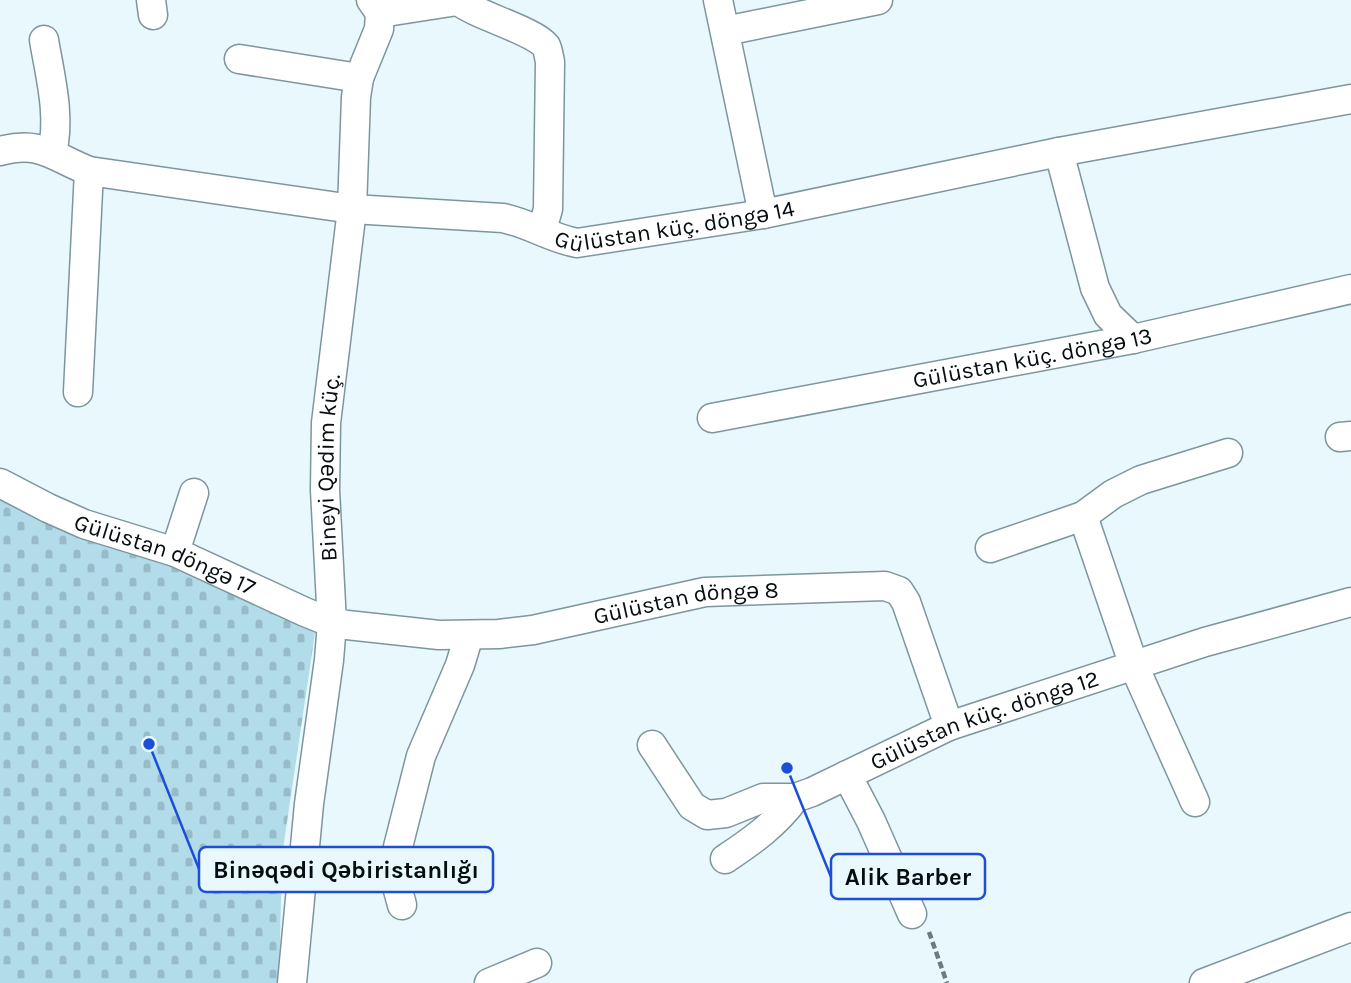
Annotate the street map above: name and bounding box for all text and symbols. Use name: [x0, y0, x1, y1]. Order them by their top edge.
street label: Gülüstan küç. döngə 14: [551, 195, 797, 258]
street label: Gülüstan küç. döngə 13: [911, 322, 1155, 394]
street label: Bineyi Qədim küç.: [312, 372, 346, 562]
street label: Gülüstan döngə 17: [70, 508, 260, 601]
street label: Gülüstan döngə 8: [591, 577, 779, 630]
street label: Gülüstan küç. döngə 12: [866, 665, 1102, 776]
callout: Binəqədi Qəbiristanlığı: [199, 847, 493, 892]
callout: Alik Barber: [831, 854, 985, 899]
text: Binəqədi Qəbiristanlığı: [213, 856, 479, 884]
text: Alik Barber: [845, 863, 972, 891]

